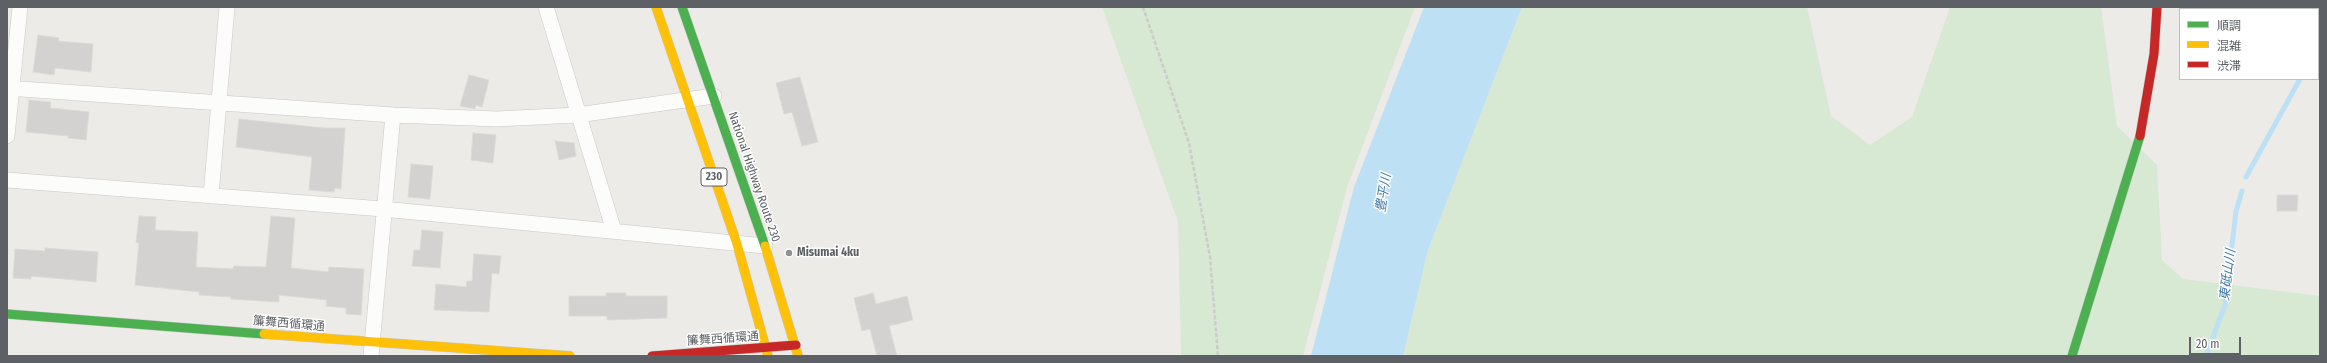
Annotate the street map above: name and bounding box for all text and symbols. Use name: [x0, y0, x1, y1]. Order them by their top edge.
legend: [2179, 8, 2319, 80]
text: 順調: [2217, 19, 2241, 33]
text: 混雑: [2217, 39, 2241, 53]
text: 渋滞: [2217, 59, 2241, 73]
street label: National Highway Route 230: [725, 110, 783, 244]
road number: 230: [701, 168, 727, 186]
water label: 豊平川: [1373, 173, 1395, 213]
place label: Misumai 4ku: [797, 246, 859, 260]
marker: Misumai 4ku: [784, 248, 794, 258]
water label: 東砥山川: [2217, 248, 2239, 302]
street label: 簾舞西循環通: [253, 314, 325, 334]
street label: 簾舞西循環通: [687, 329, 759, 349]
scale bar: [2191, 329, 2243, 355]
text: 20 m: [2196, 337, 2220, 351]

